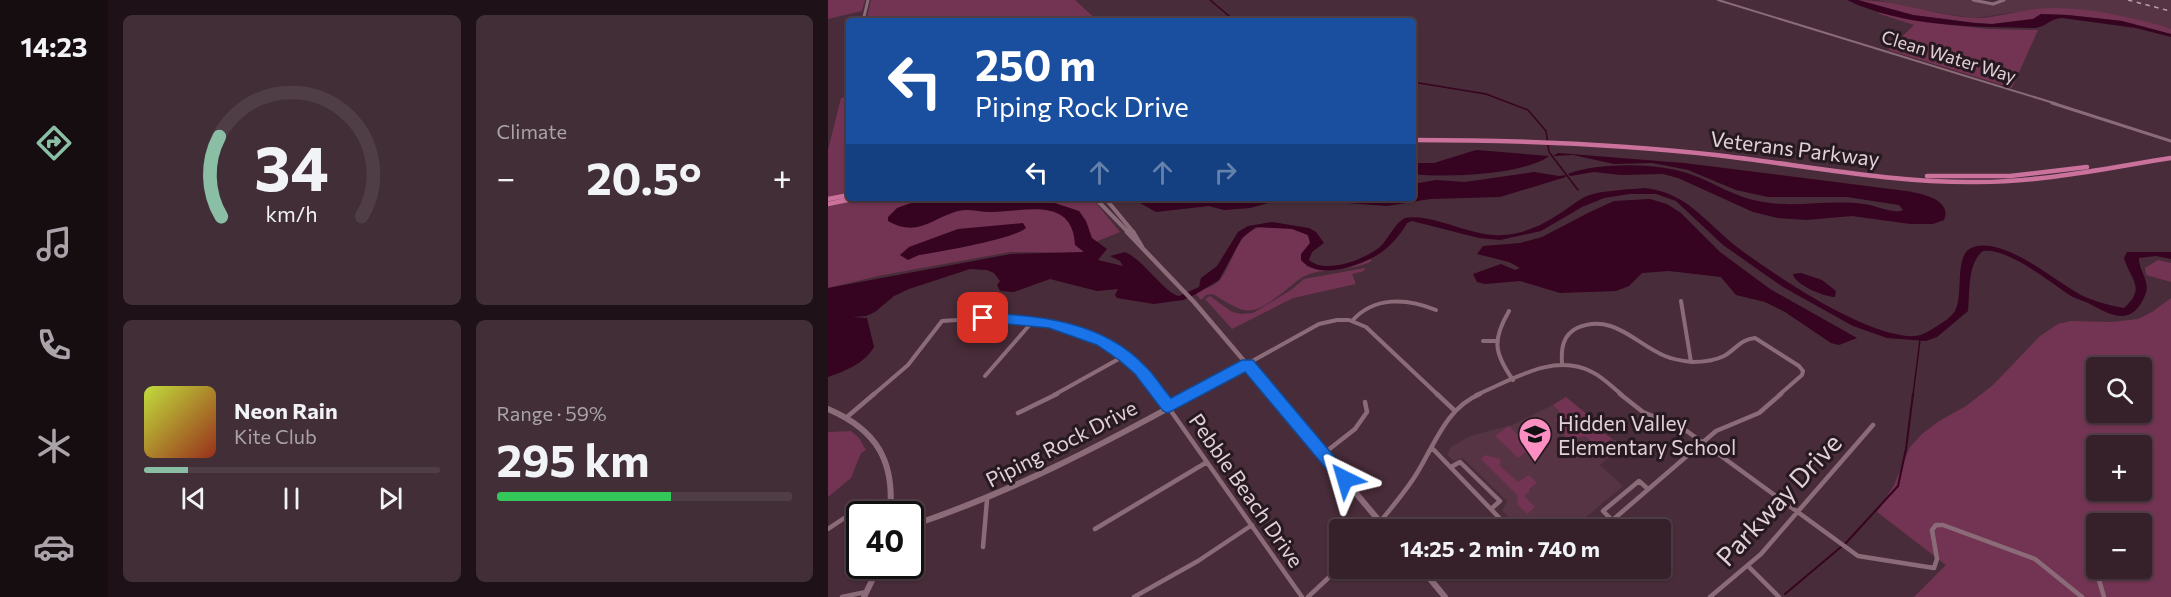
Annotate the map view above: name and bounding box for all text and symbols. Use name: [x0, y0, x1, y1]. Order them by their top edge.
street label: Clean Water Way: [1879, 25, 2019, 87]
text: 14:23: [20, 30, 88, 63]
text: 250 m: [975, 38, 1096, 90]
icon: left: [876, 42, 954, 120]
text: Piping Rock Drive: [975, 90, 1189, 123]
text: Climate: [497, 119, 567, 143]
icon: directions: [33, 122, 75, 164]
street label: Veterans Parkway: [1709, 125, 1881, 171]
text: 34: [254, 128, 329, 204]
text: 20.5°: [586, 149, 702, 204]
text: −: [497, 156, 515, 197]
text: +: [773, 156, 792, 197]
icon: left: [1020, 156, 1053, 189]
icon: ahead: [1083, 156, 1116, 189]
icon: ahead: [1146, 156, 1179, 189]
icon: right: [1209, 156, 1242, 189]
text: km/h: [266, 200, 318, 226]
icon: music: [33, 223, 75, 265]
pin: [957, 292, 1008, 343]
icon: arrive: [966, 301, 999, 334]
icon: phone: [33, 324, 75, 366]
map controls: [2086, 357, 2152, 579]
button: search: [2086, 357, 2152, 423]
street label: Piping Rock Drive: [981, 394, 1141, 492]
text: Neon Rain: [234, 397, 338, 424]
text: Range · 59%: [497, 401, 607, 425]
street label: Pebble Beach Drive: [1185, 408, 1309, 572]
place label: Hidden Valley Elementary School: [1558, 410, 1736, 459]
school or university icon: Hidden Valley Elementary School: [1517, 416, 1553, 463]
text: Kite Club: [234, 424, 317, 448]
icon: climate: [33, 425, 75, 467]
street label: Parkway Drive: [1709, 426, 1847, 572]
text: 295 km: [497, 431, 650, 486]
button: +: [2086, 435, 2152, 501]
position arrow: [1313, 447, 1377, 511]
icon: previous: [177, 482, 210, 515]
icon: pause: [275, 482, 308, 515]
icon: next: [374, 482, 407, 515]
speed limit sign: 40: [846, 501, 924, 579]
button: −: [2086, 513, 2152, 579]
icon: car: [33, 526, 75, 568]
text: 14:25 · 2 min · 740 m: [1400, 535, 1600, 562]

